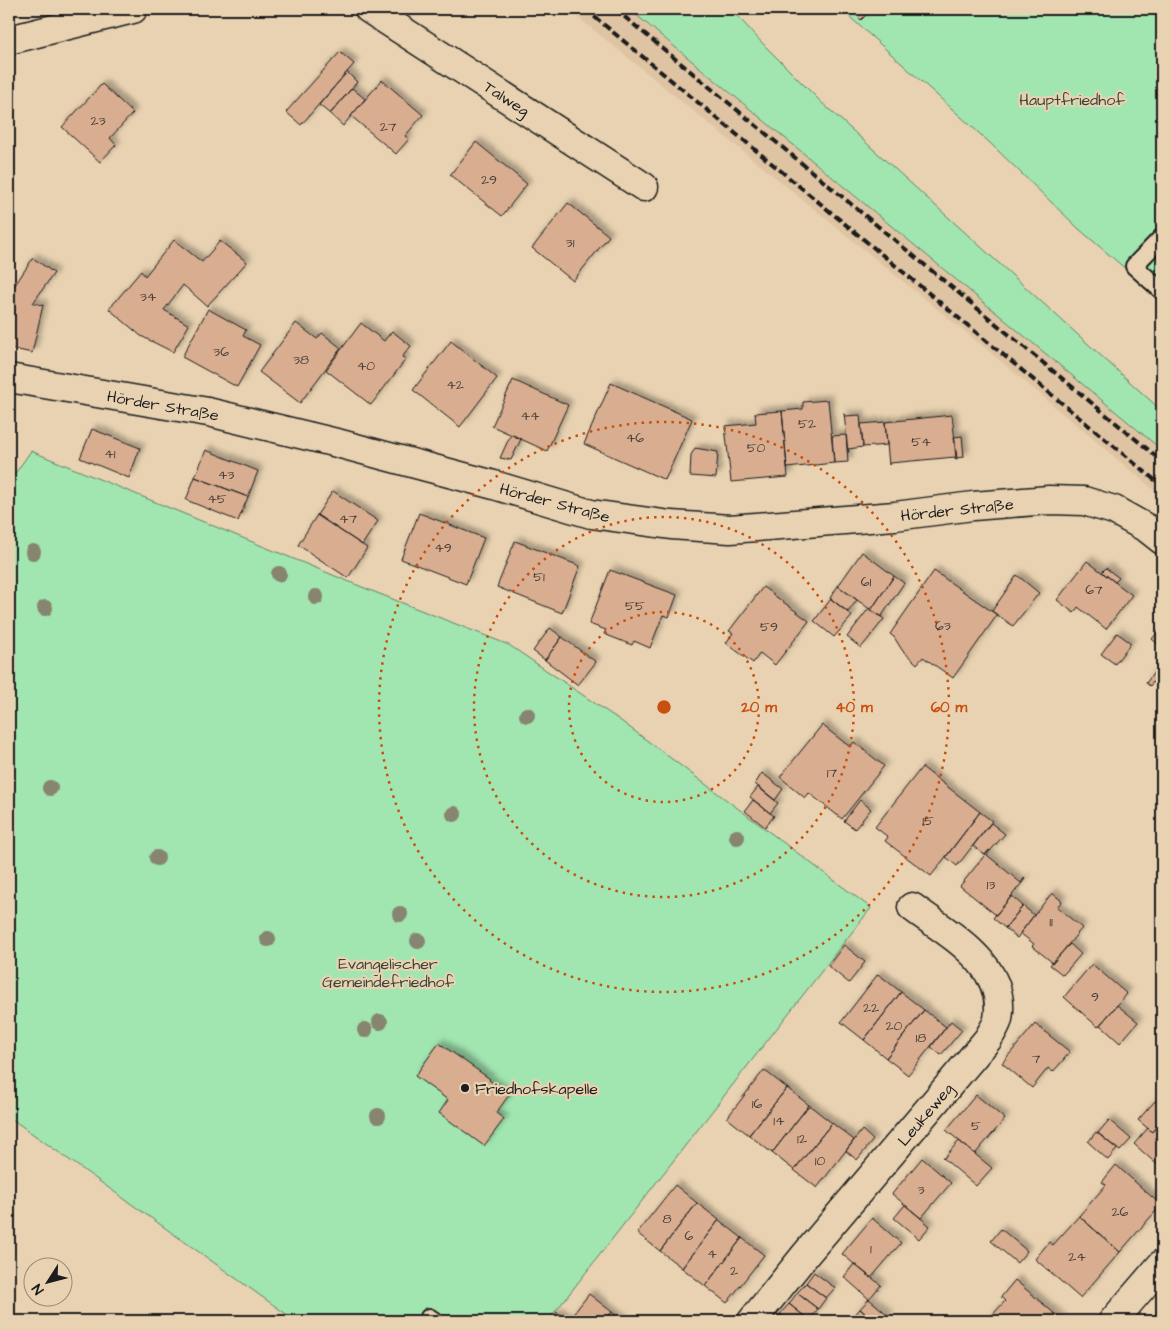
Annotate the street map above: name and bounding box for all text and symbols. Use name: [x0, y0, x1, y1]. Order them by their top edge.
street label: Talweg: [479, 76, 534, 123]
park label: Hauptfriedhof: [1019, 89, 1125, 111]
house number: 23: [90, 111, 106, 131]
house number: 27: [380, 117, 397, 137]
house number: 29: [481, 170, 497, 190]
house number: 31: [566, 233, 575, 253]
house number: 34: [140, 287, 157, 307]
house number: 36: [213, 342, 229, 362]
house number: 38: [293, 350, 309, 370]
house number: 40: [357, 356, 375, 376]
house number: 42: [446, 375, 464, 395]
street label: Hörder Straße: [105, 385, 221, 427]
house number: 44: [520, 406, 540, 426]
house number: 52: [798, 414, 816, 434]
house number: 46: [626, 428, 644, 448]
house number: 54: [911, 432, 931, 452]
house number: 50: [747, 438, 766, 458]
house number: 41: [104, 444, 116, 464]
house number: 43: [218, 465, 234, 485]
street label: Hörder Straße: [497, 478, 613, 528]
house number: 45: [207, 489, 227, 509]
street label: Hörder Straße: [900, 493, 1015, 527]
house number: 47: [339, 509, 357, 529]
house number: 49: [434, 538, 452, 558]
house number: 51: [533, 567, 545, 587]
house number: 61: [861, 572, 871, 592]
house number: 67: [1085, 580, 1103, 600]
house number: 55: [625, 596, 645, 616]
house number: 63: [935, 616, 951, 636]
house number: 59: [760, 617, 778, 637]
text: 20 m: [740, 697, 777, 718]
text: 40 m: [835, 697, 873, 718]
text: 60 m: [931, 697, 968, 718]
centre of rings: [655, 698, 673, 716]
house number: 17: [827, 763, 838, 783]
house number: 15: [922, 811, 934, 831]
house number: 13: [987, 875, 995, 895]
house number: 11: [1049, 912, 1053, 932]
park label: Evangelischer Gemeindefriedhof: [322, 953, 455, 993]
house number: 9: [1091, 987, 1099, 1007]
house number: 22: [863, 998, 879, 1018]
house number: 20: [886, 1016, 903, 1036]
house number: 18: [916, 1028, 926, 1048]
house number: 7: [1032, 1049, 1041, 1069]
place label: Friedhofskapelle: [475, 1078, 598, 1100]
street label: Leukeweg: [893, 1078, 959, 1152]
marker: Friedhofskapelle: [459, 1082, 471, 1094]
house number: 16: [752, 1094, 763, 1114]
house number: 14: [773, 1111, 785, 1131]
house number: 5: [971, 1116, 981, 1136]
house number: 12: [797, 1129, 807, 1149]
house number: 10: [815, 1151, 825, 1171]
house number: 3: [917, 1180, 925, 1200]
house number: 26: [1112, 1202, 1129, 1222]
house number: 8: [662, 1209, 672, 1229]
house number: 6: [685, 1226, 694, 1246]
house number: 1: [870, 1239, 872, 1259]
house number: 4: [707, 1244, 717, 1264]
house number: 24: [1068, 1247, 1086, 1267]
north arrow: [22, 1258, 72, 1308]
house number: 2: [730, 1261, 738, 1281]
text: N: [27, 1279, 49, 1298]

